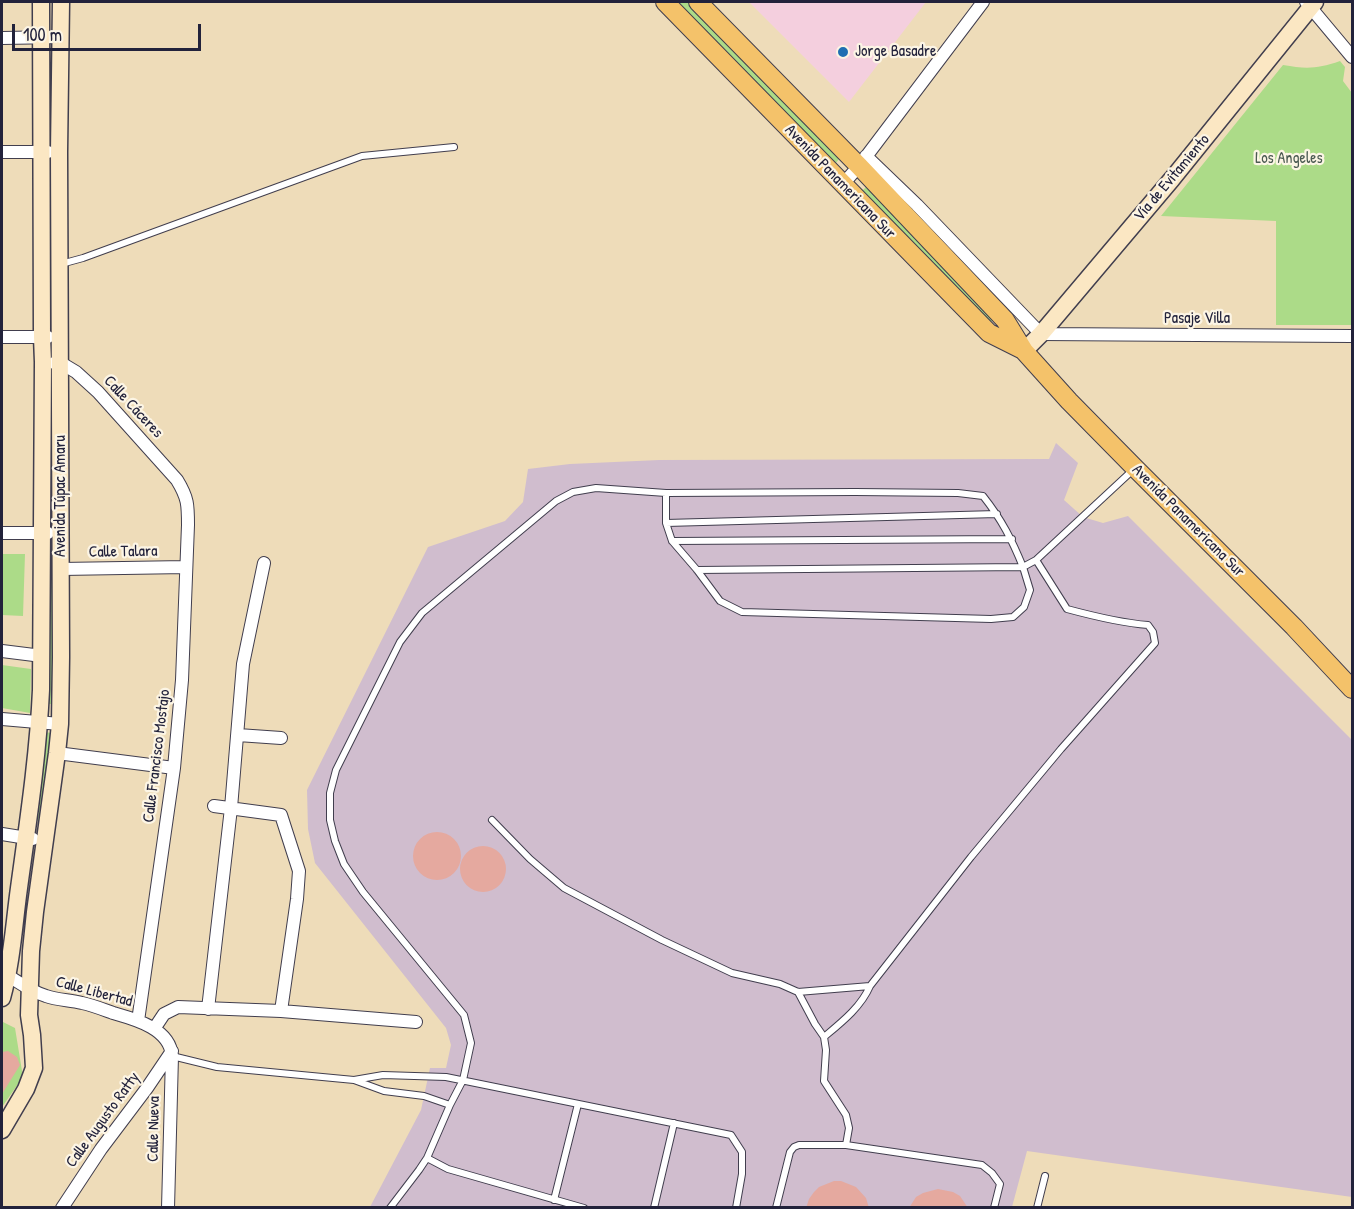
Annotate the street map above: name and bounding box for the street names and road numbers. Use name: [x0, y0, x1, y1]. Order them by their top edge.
street label: Avenida Panamericana Sur: [780, 121, 900, 243]
street label: Vía de Evitamiento: [1130, 131, 1214, 225]
street label: Pasaje Villa: [1164, 309, 1230, 329]
street label: Calle Cáceres: [99, 372, 167, 442]
street label: Avenida Túpac Amaru: [51, 435, 71, 557]
street label: Avenida Panamericana Sur: [1128, 461, 1248, 581]
street label: Calle Talara: [88, 542, 158, 562]
street label: Calle Francisco Mostajo: [139, 688, 175, 824]
street label: Calle Libertad: [54, 973, 134, 1011]
street label: Calle Augusto Ratty: [62, 1069, 144, 1171]
street label: Calle Nueva: [144, 1096, 164, 1162]

